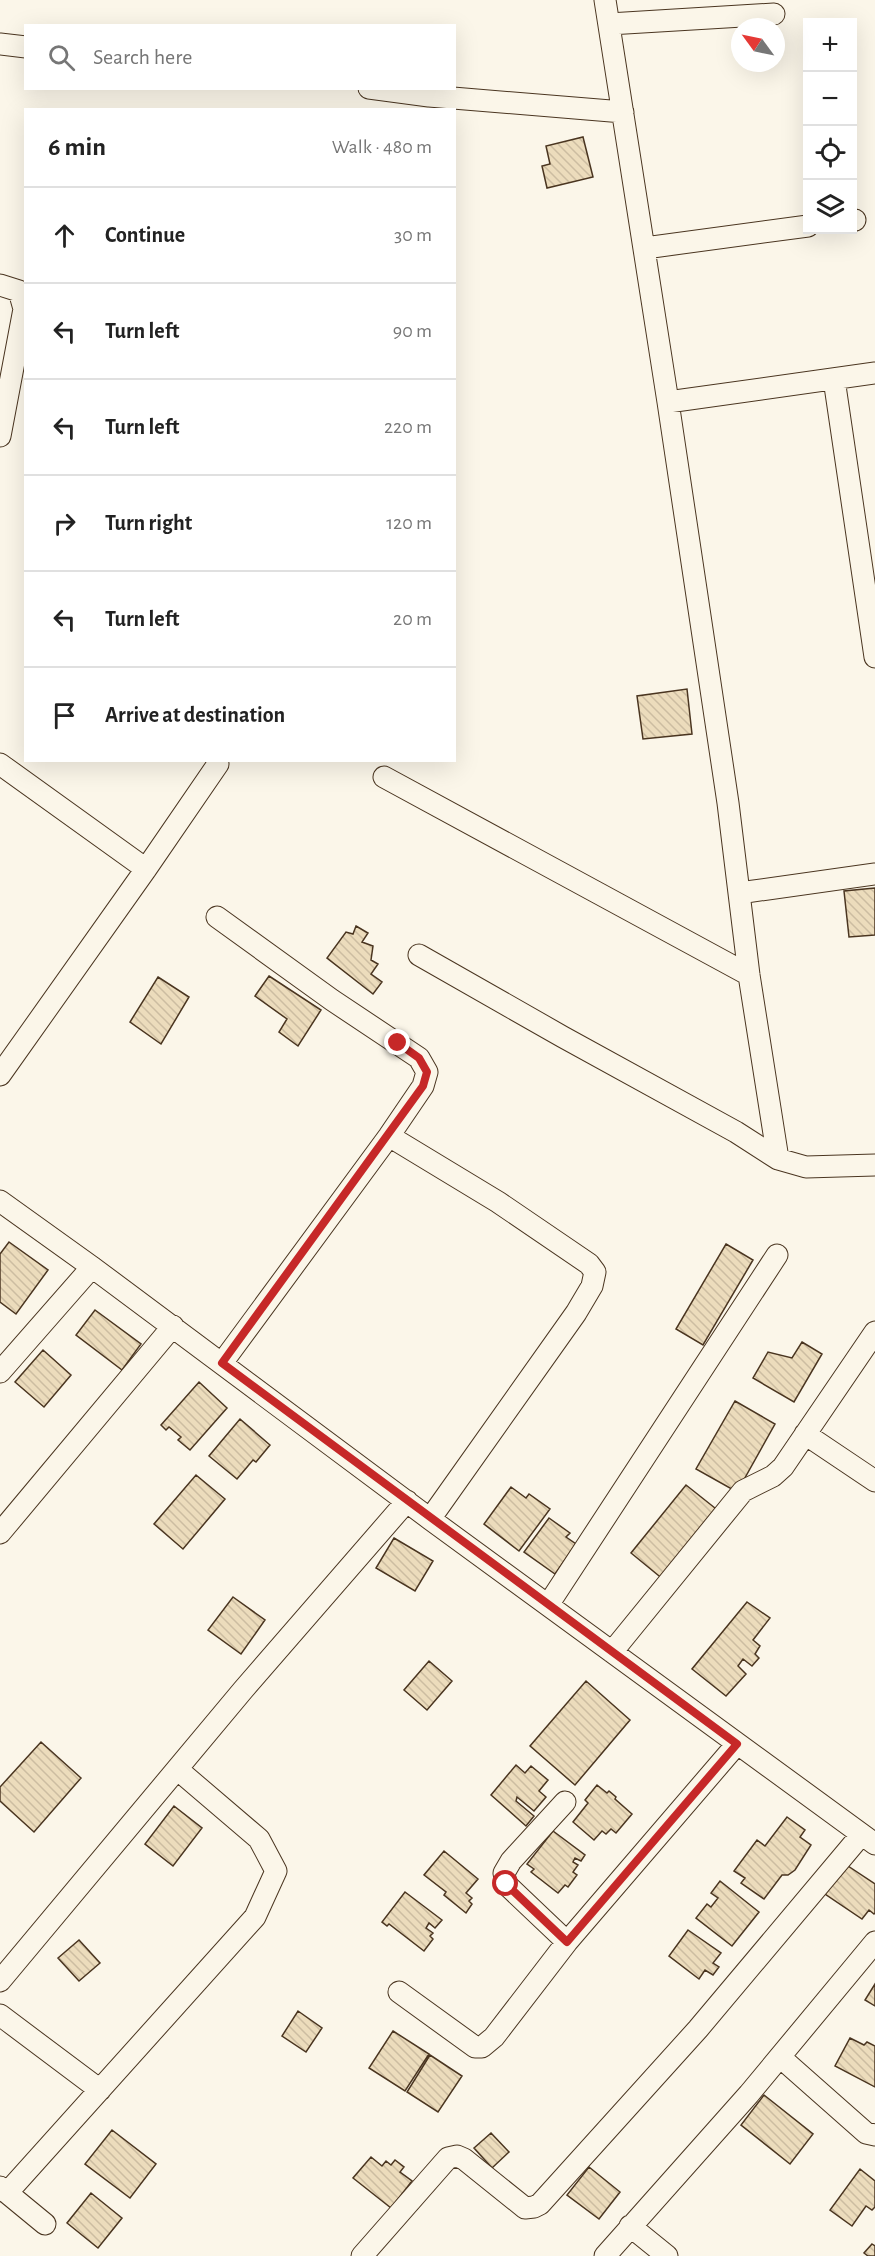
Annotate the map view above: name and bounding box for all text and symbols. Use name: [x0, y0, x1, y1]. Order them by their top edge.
north arrow: [731, 18, 785, 72]
map controls: [803, 18, 857, 234]
button: +: [803, 18, 857, 72]
search box: [24, 24, 456, 90]
icon: search: [45, 41, 78, 74]
text: Search here: [93, 46, 192, 68]
button: −: [803, 72, 857, 126]
button: locate: [803, 126, 857, 180]
text: 6 min: [48, 134, 106, 160]
text: Walk · 480 m: [332, 137, 432, 157]
button: layers: [803, 180, 857, 234]
icon: ahead: [48, 219, 81, 252]
text: Continue: [105, 224, 185, 246]
text: 30 m: [394, 225, 432, 245]
icon: left: [48, 315, 81, 348]
text: Turn left: [105, 320, 179, 342]
text: 90 m: [393, 321, 432, 341]
icon: left: [48, 411, 81, 444]
text: Turn left: [105, 416, 179, 438]
text: 220 m: [384, 417, 432, 437]
icon: right: [48, 507, 81, 540]
text: Turn right: [105, 512, 192, 534]
text: 120 m: [386, 513, 432, 533]
icon: left: [48, 603, 81, 636]
text: Turn left: [105, 608, 179, 630]
text: 20 m: [393, 609, 432, 629]
icon: arrive: [48, 699, 81, 732]
text: Arrive at destination: [105, 704, 285, 726]
route end: [384, 1029, 410, 1055]
route start: [492, 1870, 518, 1896]

